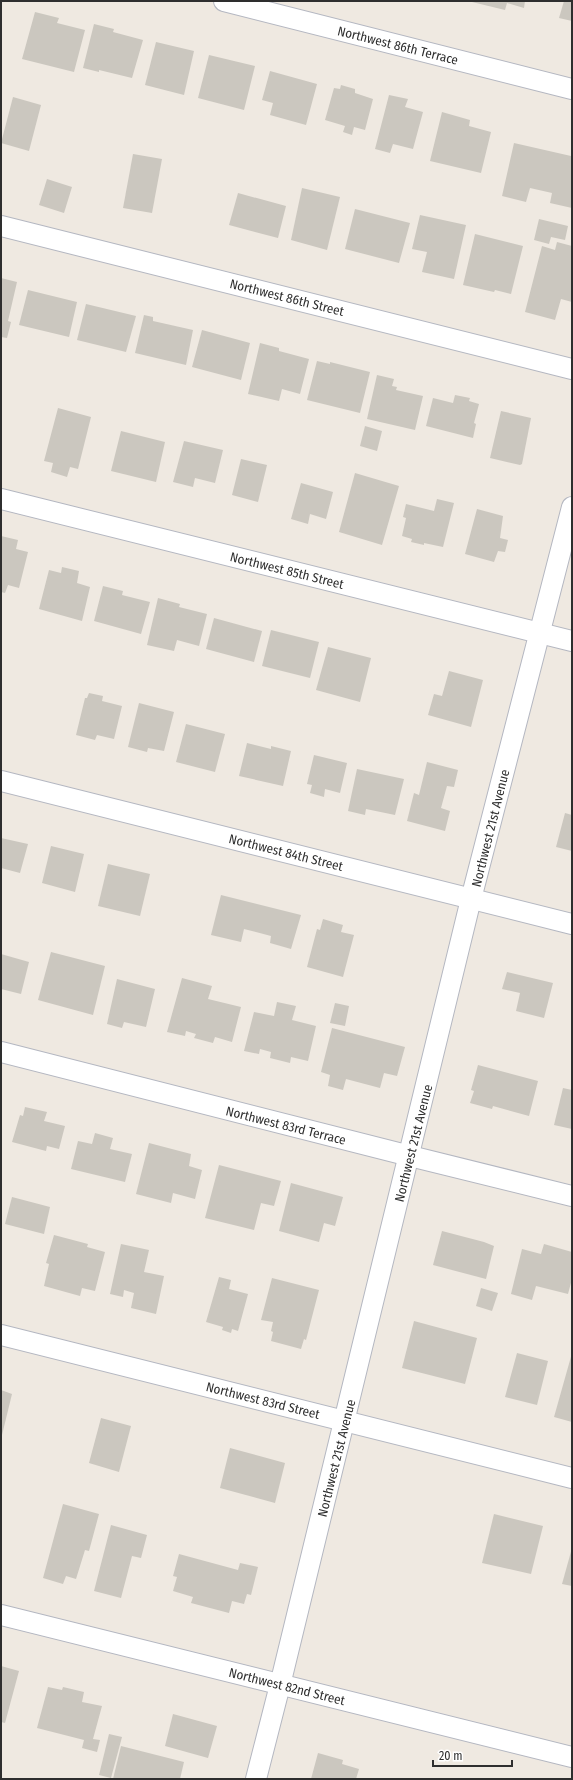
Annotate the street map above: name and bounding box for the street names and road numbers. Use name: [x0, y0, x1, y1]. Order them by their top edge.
street label: Northwest 86th Terrace: [336, 23, 460, 68]
street label: Northwest 86th Street: [228, 276, 346, 319]
street label: Northwest 85th Street: [228, 549, 346, 592]
street label: Northwest 21st Avenue: [469, 768, 512, 888]
street label: Northwest 84th Street: [227, 831, 345, 874]
street label: Northwest 21st Avenue: [392, 1083, 435, 1203]
street label: Northwest 83rd Terrace: [224, 1103, 347, 1148]
street label: Northwest 83rd Street: [204, 1379, 322, 1422]
street label: Northwest 21st Avenue: [315, 1398, 358, 1518]
street label: Northwest 82nd Street: [227, 1665, 347, 1708]

